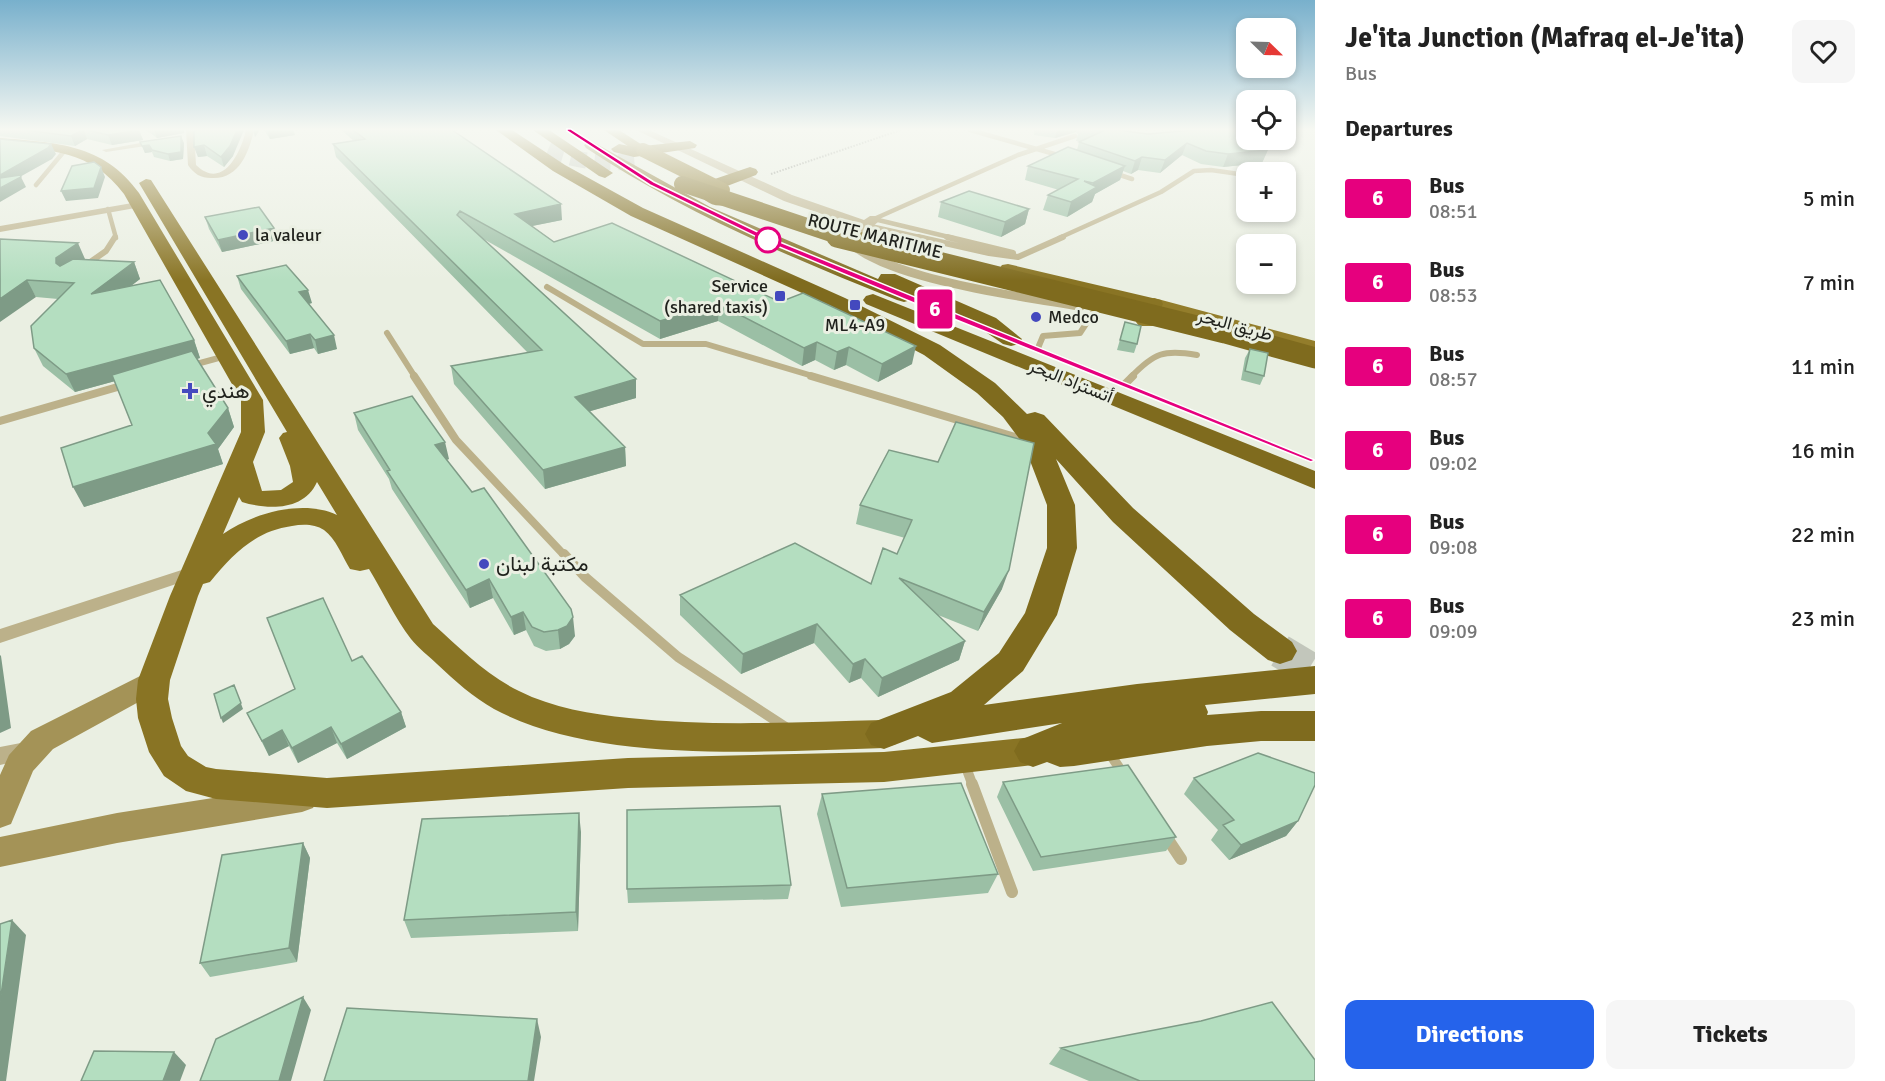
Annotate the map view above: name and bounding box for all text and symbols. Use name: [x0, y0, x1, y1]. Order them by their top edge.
north arrow: [1236, 18, 1296, 78]
map controls: [1236, 18, 1296, 294]
button: heart: [1792, 20, 1855, 83]
text: Je'ita Junction (Mafraq el-Je'ita): [1345, 21, 1745, 55]
text: Bus: [1345, 61, 1377, 86]
button: locate: [1236, 90, 1296, 150]
text: Departures: [1345, 115, 1453, 142]
button: +: [1236, 162, 1296, 222]
text: Bus: [1429, 172, 1464, 199]
text: 6: [1372, 185, 1384, 211]
text: 5 min: [1803, 185, 1855, 212]
text: 08:51: [1429, 199, 1478, 224]
street label: ROUTE MARITIME: [805, 209, 945, 263]
place label: la valeur: [255, 224, 322, 246]
unlabelled marker: [755, 227, 781, 253]
marker: la valeur: [236, 228, 250, 242]
button: −: [1236, 234, 1296, 294]
text: Bus: [1429, 256, 1464, 283]
text: 6: [1372, 269, 1384, 295]
text: 7 min: [1803, 269, 1855, 296]
place label: Service (shared taxis): [664, 275, 768, 318]
text: 08:53: [1429, 283, 1478, 308]
marker: Service (shared taxis): [773, 289, 787, 303]
line badge: 6: [916, 290, 954, 328]
text: 6: [929, 296, 941, 322]
marker: ML4-A9: [848, 298, 862, 312]
street label: طريق البحر: [1194, 304, 1275, 346]
place label: Medco: [1048, 306, 1099, 328]
marker: Medco: [1029, 310, 1043, 324]
place label: ML4-A9: [825, 314, 885, 336]
text: Bus: [1429, 340, 1464, 367]
text: 6: [1372, 353, 1384, 379]
text: 11 min: [1791, 353, 1855, 380]
street label: أتستراد البحر: [1025, 354, 1116, 408]
text: 08:57: [1429, 367, 1478, 392]
place label: هندي: [202, 378, 250, 408]
marker: هندي: [183, 384, 197, 398]
text: Bus: [1429, 424, 1464, 451]
text: 6: [1372, 437, 1384, 463]
text: 16 min: [1791, 437, 1855, 464]
text: 09:02: [1429, 451, 1478, 476]
text: Bus: [1429, 508, 1464, 535]
text: 6: [1372, 521, 1384, 547]
text: 22 min: [1791, 521, 1855, 548]
text: 09:08: [1429, 535, 1478, 560]
place label: مكتبة لبنان: [496, 551, 588, 577]
marker: مكتبة لبنان: [477, 557, 491, 571]
text: Bus: [1429, 592, 1464, 619]
text: 6: [1372, 605, 1384, 631]
text: 23 min: [1791, 605, 1855, 632]
text: 09:09: [1429, 619, 1478, 644]
button: Directions: [1345, 1000, 1594, 1069]
button: Tickets: [1606, 1000, 1855, 1069]

